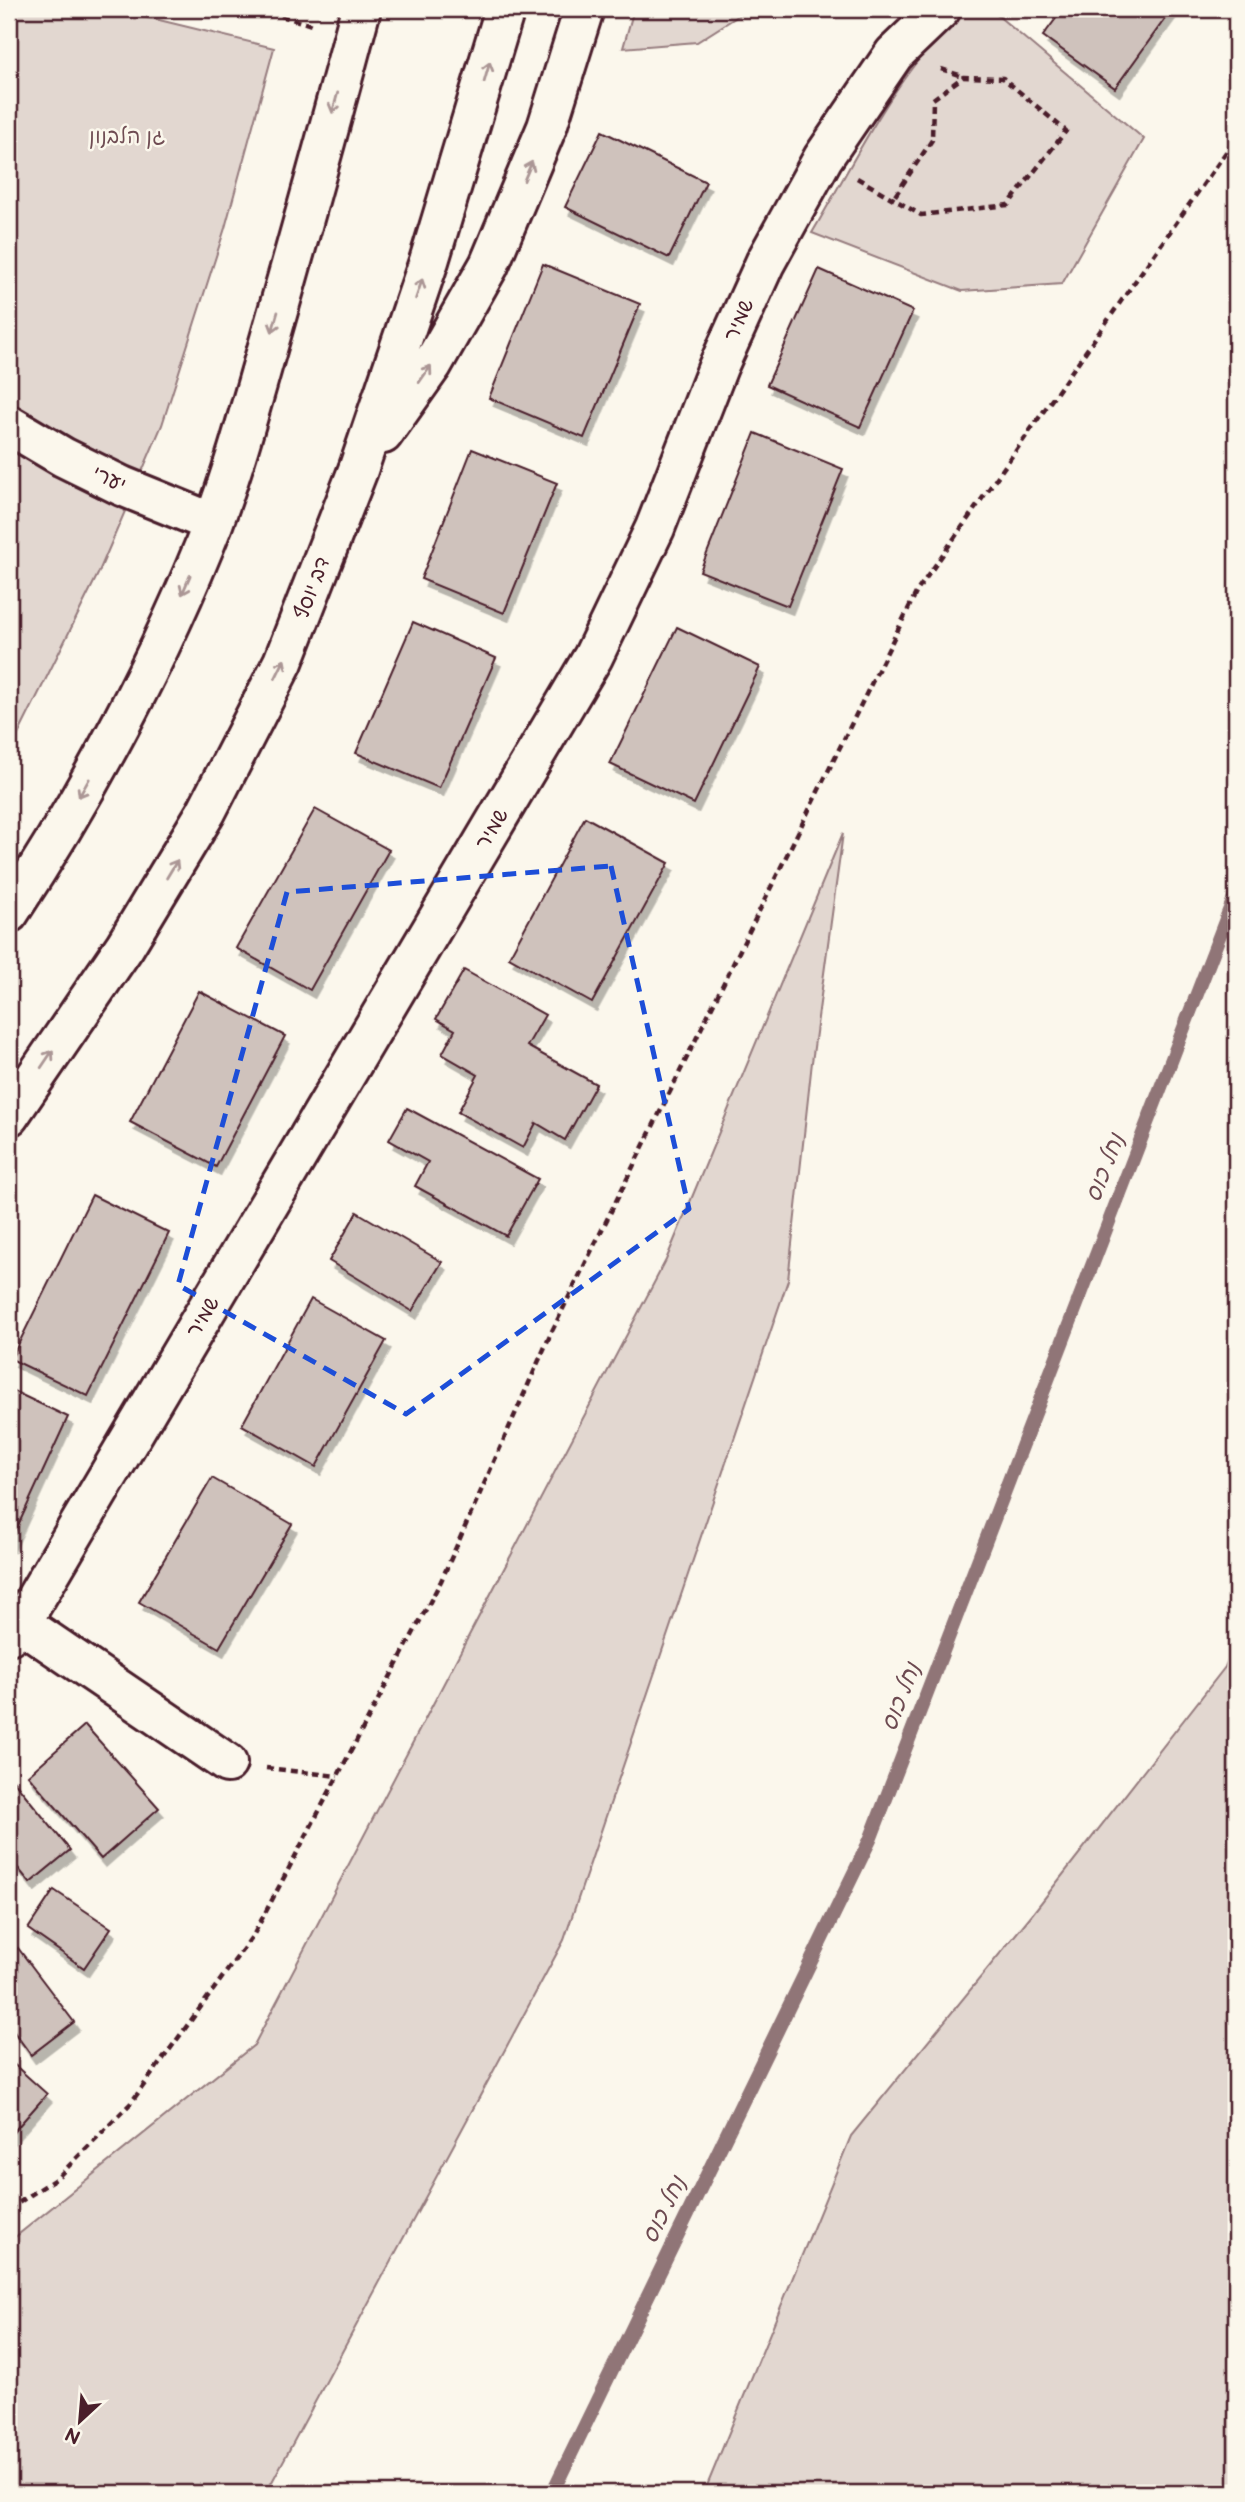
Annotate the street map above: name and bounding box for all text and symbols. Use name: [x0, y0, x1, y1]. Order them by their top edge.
one-way arrow: [481, 61, 494, 84]
one-way arrow: [328, 92, 341, 114]
park label: גן הלבנון: [89, 124, 165, 149]
one-way arrow: [522, 161, 535, 183]
one-way arrow: [414, 279, 426, 301]
street label: שמיר: [719, 295, 759, 345]
one-way arrow: [267, 311, 280, 333]
one-way arrow: [418, 365, 432, 384]
street label: יערי: [88, 460, 130, 498]
street label: דב יוסף: [289, 553, 335, 623]
one-way arrow: [179, 574, 192, 595]
one-way arrow: [273, 659, 287, 680]
one-way arrow: [77, 778, 91, 798]
street label: שמיר: [470, 804, 514, 854]
one-way arrow: [165, 859, 179, 879]
one-way arrow: [40, 1050, 54, 1069]
water label: נחל כוס: [1079, 1129, 1131, 1206]
street label: שמיר: [181, 1292, 225, 1342]
water label: נחל כוס: [875, 1658, 927, 1735]
water label: נחל כוס: [636, 2171, 693, 2248]
north arrow: [46, 2386, 116, 2456]
text: N: [62, 2421, 85, 2448]

